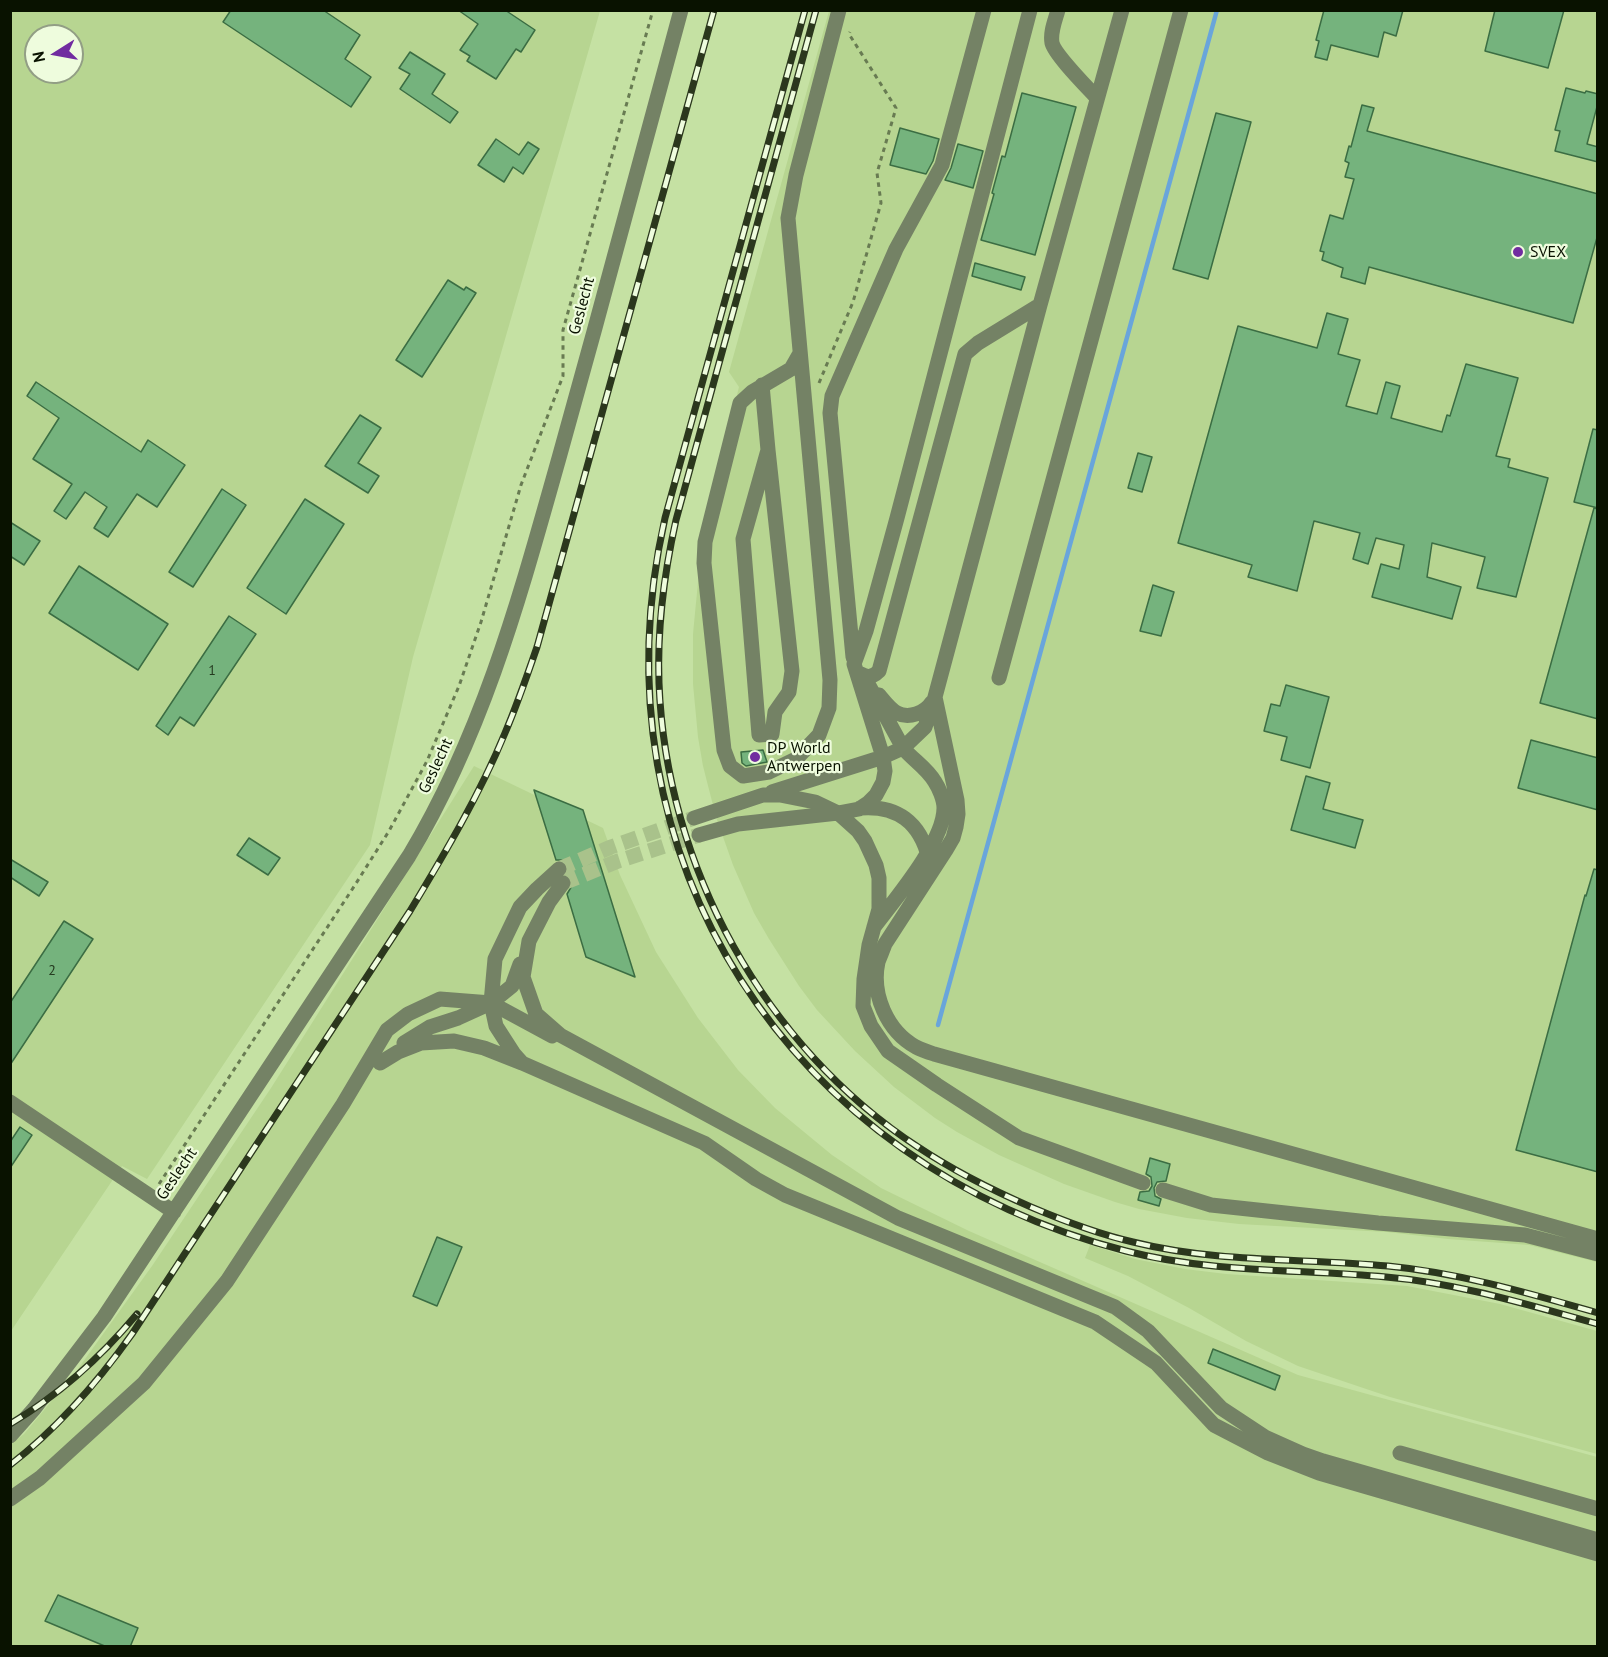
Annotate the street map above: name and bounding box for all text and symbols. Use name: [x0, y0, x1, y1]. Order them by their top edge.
north arrow: [24, 24, 84, 84]
text: N: [27, 50, 49, 64]
place label: SVEX: [1530, 242, 1566, 262]
marker: SVEX: [1511, 245, 1525, 259]
street label: Geslecht: [565, 275, 599, 337]
house number: 1: [208, 663, 216, 679]
street label: Geslecht: [415, 735, 457, 797]
place label: DP World Antwerpen: [767, 738, 841, 776]
marker: DP World Antwerpen: [748, 750, 762, 764]
house number: 2: [48, 963, 56, 979]
street label: Geslecht: [153, 1144, 201, 1204]

